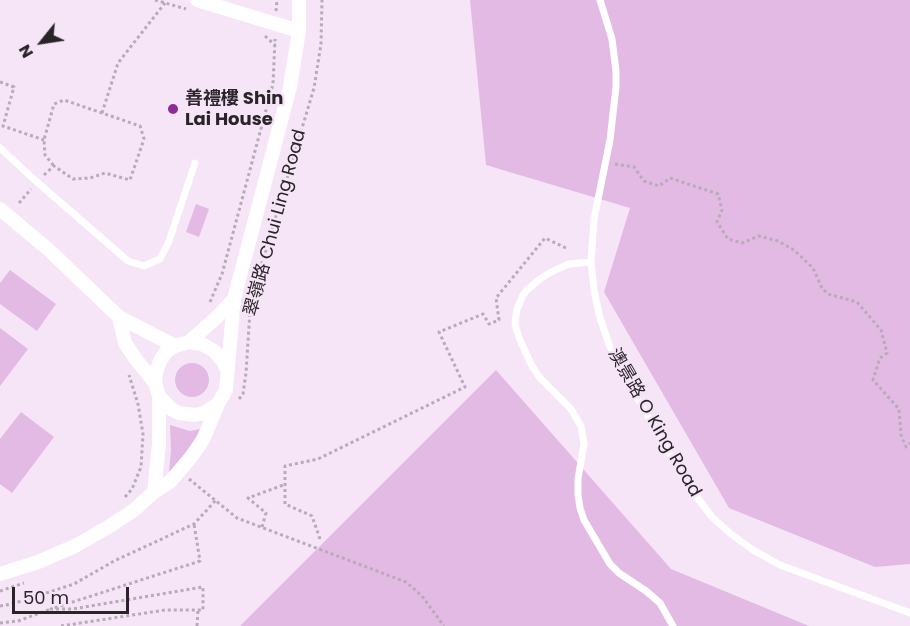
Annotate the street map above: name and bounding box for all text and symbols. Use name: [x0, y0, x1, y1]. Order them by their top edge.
north arrow: [12, 12, 72, 72]
text: N: [13, 40, 39, 62]
place label: 善禮樓 Shin Lai House: [185, 88, 283, 130]
marker: 善禮樓 Shin Lai House: [166, 102, 180, 116]
street label: 翠嶺路 Chui Ling Road: [241, 127, 311, 319]
street label: 澳景路 O King Road: [603, 345, 705, 501]
scale bar: [15, 575, 132, 613]
text: 50 m: [23, 585, 69, 610]

